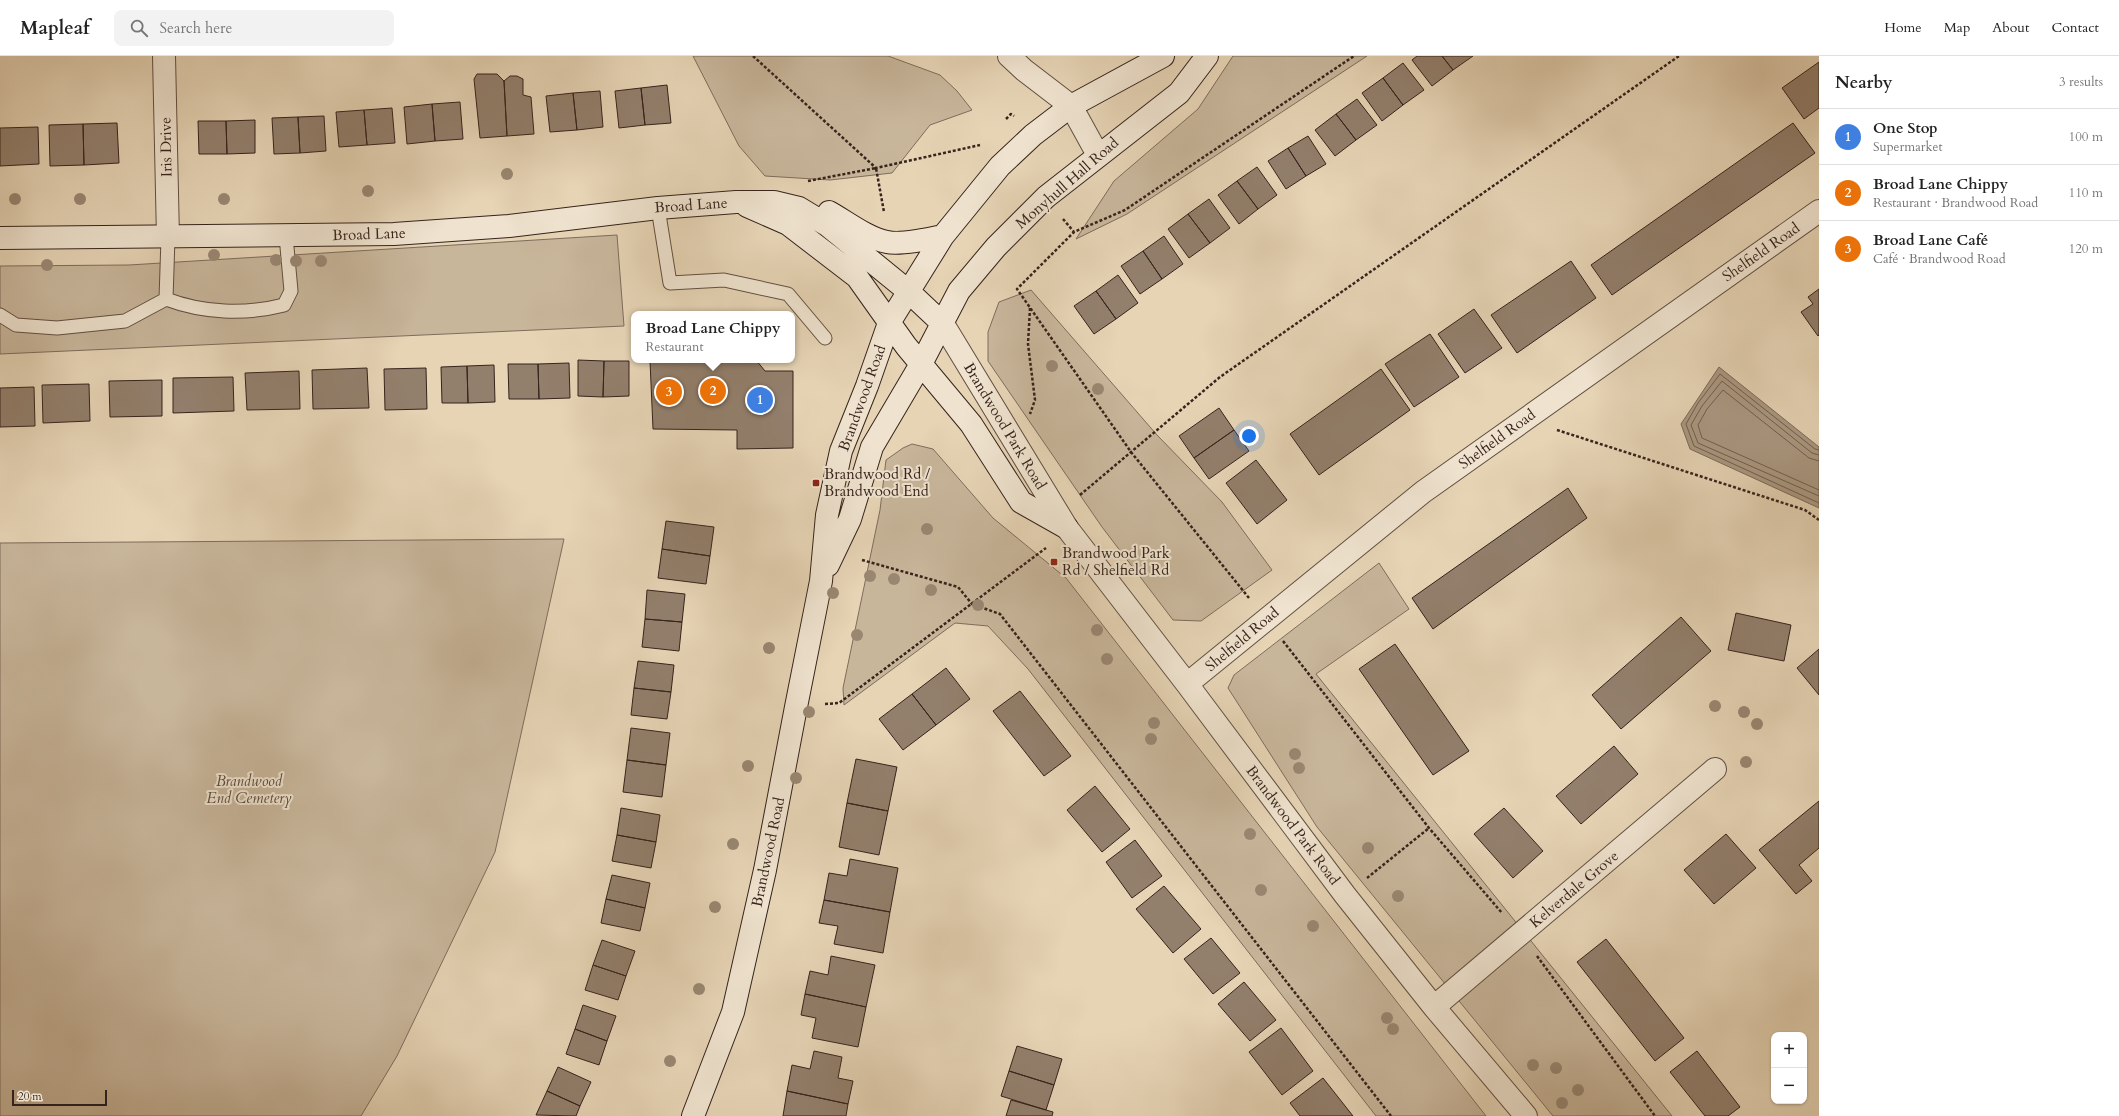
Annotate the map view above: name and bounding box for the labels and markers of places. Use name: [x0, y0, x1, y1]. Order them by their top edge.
pin: 2: [700, 376, 726, 406]
pin: 3: [656, 377, 682, 407]
pin: 1: [747, 385, 773, 415]
place label: Brandwood Rd / Brandwood End: [824, 464, 930, 501]
marker: Brandwood Rd / Brandwood End: [811, 478, 821, 488]
place label: Brandwood Park Rd / Shelfield Rd: [1062, 543, 1170, 580]
marker: Brandwood Park Rd / Shelfield Rd: [1049, 557, 1059, 567]

